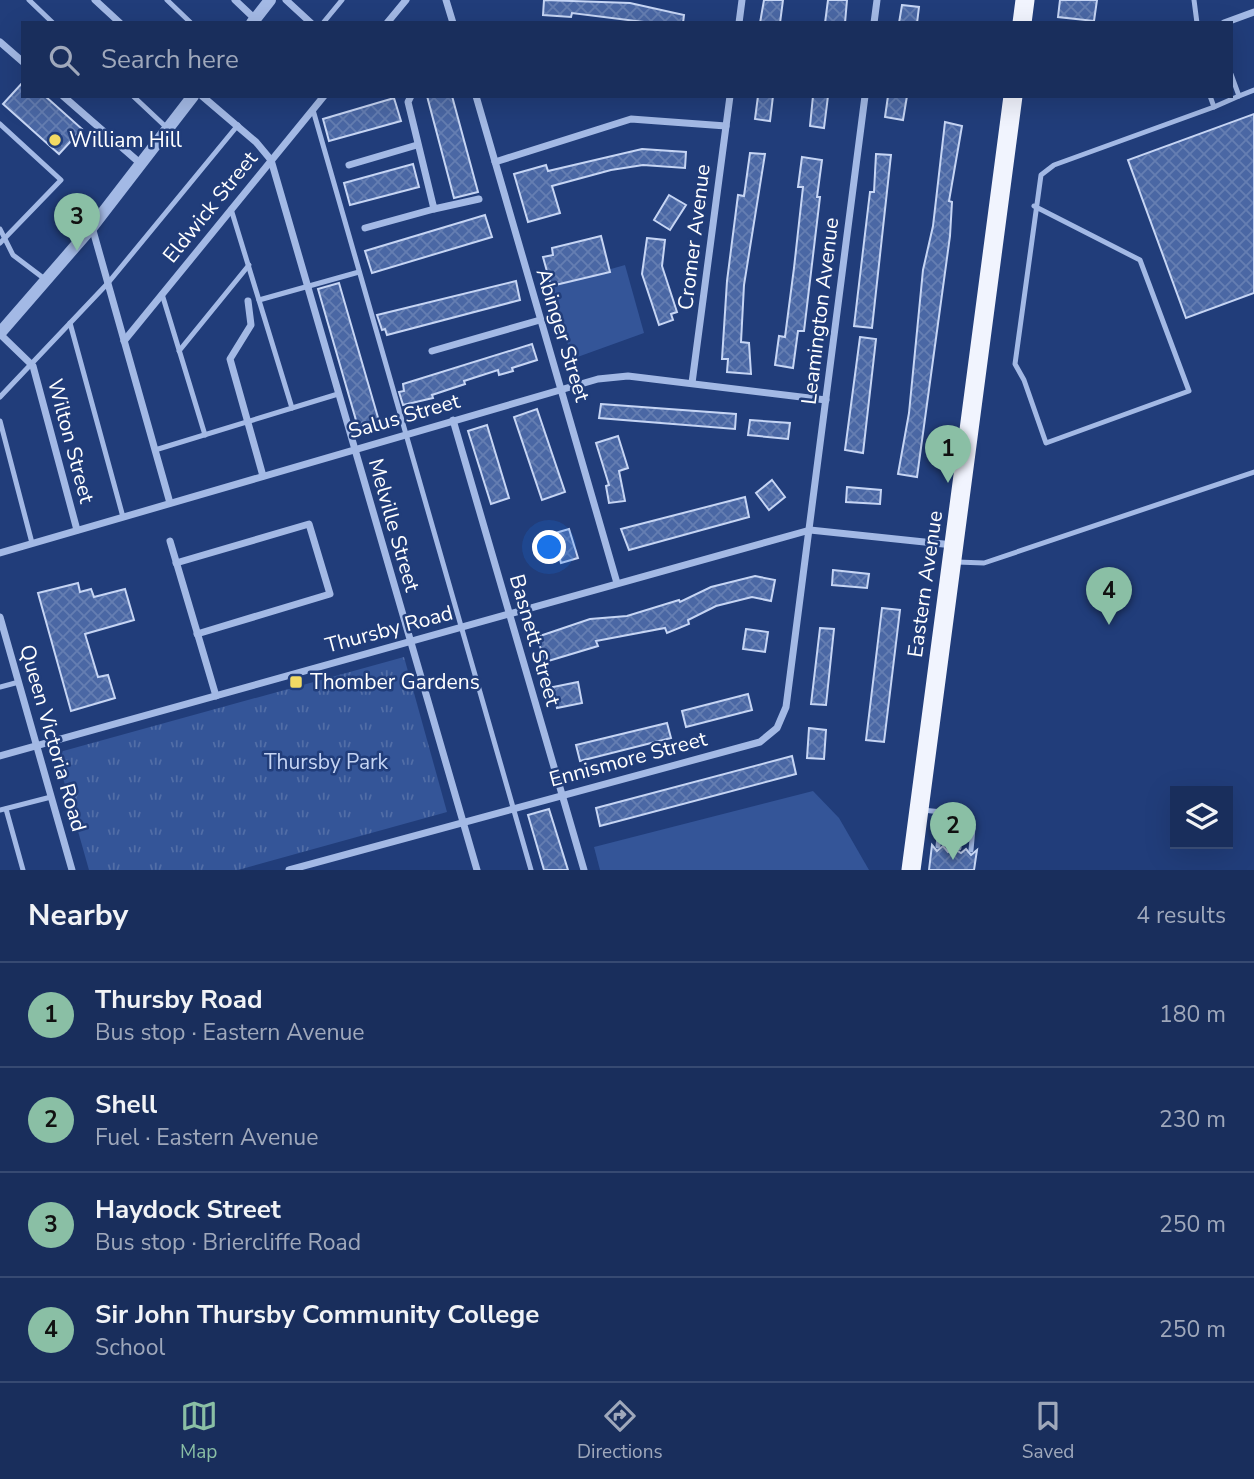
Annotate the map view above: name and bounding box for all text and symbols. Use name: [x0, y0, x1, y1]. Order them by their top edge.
search box: [21, 21, 1233, 98]
icon: search: [45, 41, 83, 79]
text: Search here: [101, 42, 239, 77]
place label: William Hill: [69, 126, 183, 154]
marker: William Hill: [47, 132, 63, 148]
street label: Eldwick Street: [156, 145, 264, 269]
street label: Cromer Avenue: [671, 162, 717, 312]
pin: 3: [54, 193, 100, 251]
street label: Leamington Avenue: [795, 216, 845, 406]
street label: Abinger Street: [529, 265, 597, 406]
street label: Wilton Street: [41, 376, 101, 507]
street label: Salus Street: [345, 387, 464, 445]
pin: 1: [925, 425, 971, 483]
street label: Melville Street: [362, 455, 427, 595]
street label: Eastern Avenue: [901, 509, 949, 659]
your location: [532, 530, 566, 564]
pin: 4: [1086, 567, 1132, 625]
street label: Basnett Street: [503, 571, 567, 710]
street label: Thursby Road: [322, 599, 456, 659]
street label: Queen Victoria Road: [13, 641, 93, 835]
place label: Thomber Gardens: [310, 668, 480, 696]
marker: Thomber Gardens: [288, 674, 304, 690]
street label: Ennismore Street: [546, 724, 710, 793]
park label: Thursby Park: [264, 748, 389, 776]
map controls: [1170, 786, 1233, 849]
button: layers: [1170, 786, 1233, 849]
pin: 2: [930, 802, 976, 860]
text: Nearby: [28, 895, 128, 936]
text: 4 results: [1136, 900, 1226, 931]
text: Thursby Road: [95, 982, 263, 1017]
text: 1: [44, 999, 58, 1030]
text: 180 m: [1159, 999, 1226, 1030]
text: Bus stop · Eastern Avenue: [95, 1017, 365, 1048]
text: Shell: [95, 1087, 157, 1122]
text: 2: [44, 1104, 58, 1135]
text: 230 m: [1159, 1104, 1226, 1135]
text: Fuel · Eastern Avenue: [95, 1122, 318, 1153]
text: Haydock Street: [95, 1192, 281, 1227]
text: 3: [44, 1209, 58, 1240]
text: 250 m: [1159, 1209, 1226, 1240]
text: Bus stop · Briercliffe Road: [95, 1227, 361, 1258]
text: Sir John Thursby Community College: [95, 1297, 539, 1332]
text: 4: [44, 1314, 58, 1345]
text: 250 m: [1159, 1314, 1226, 1345]
text: School: [95, 1332, 165, 1363]
tab: Map: [180, 1397, 218, 1465]
tab: Directions: [577, 1397, 663, 1465]
tab: Saved: [1022, 1397, 1074, 1465]

